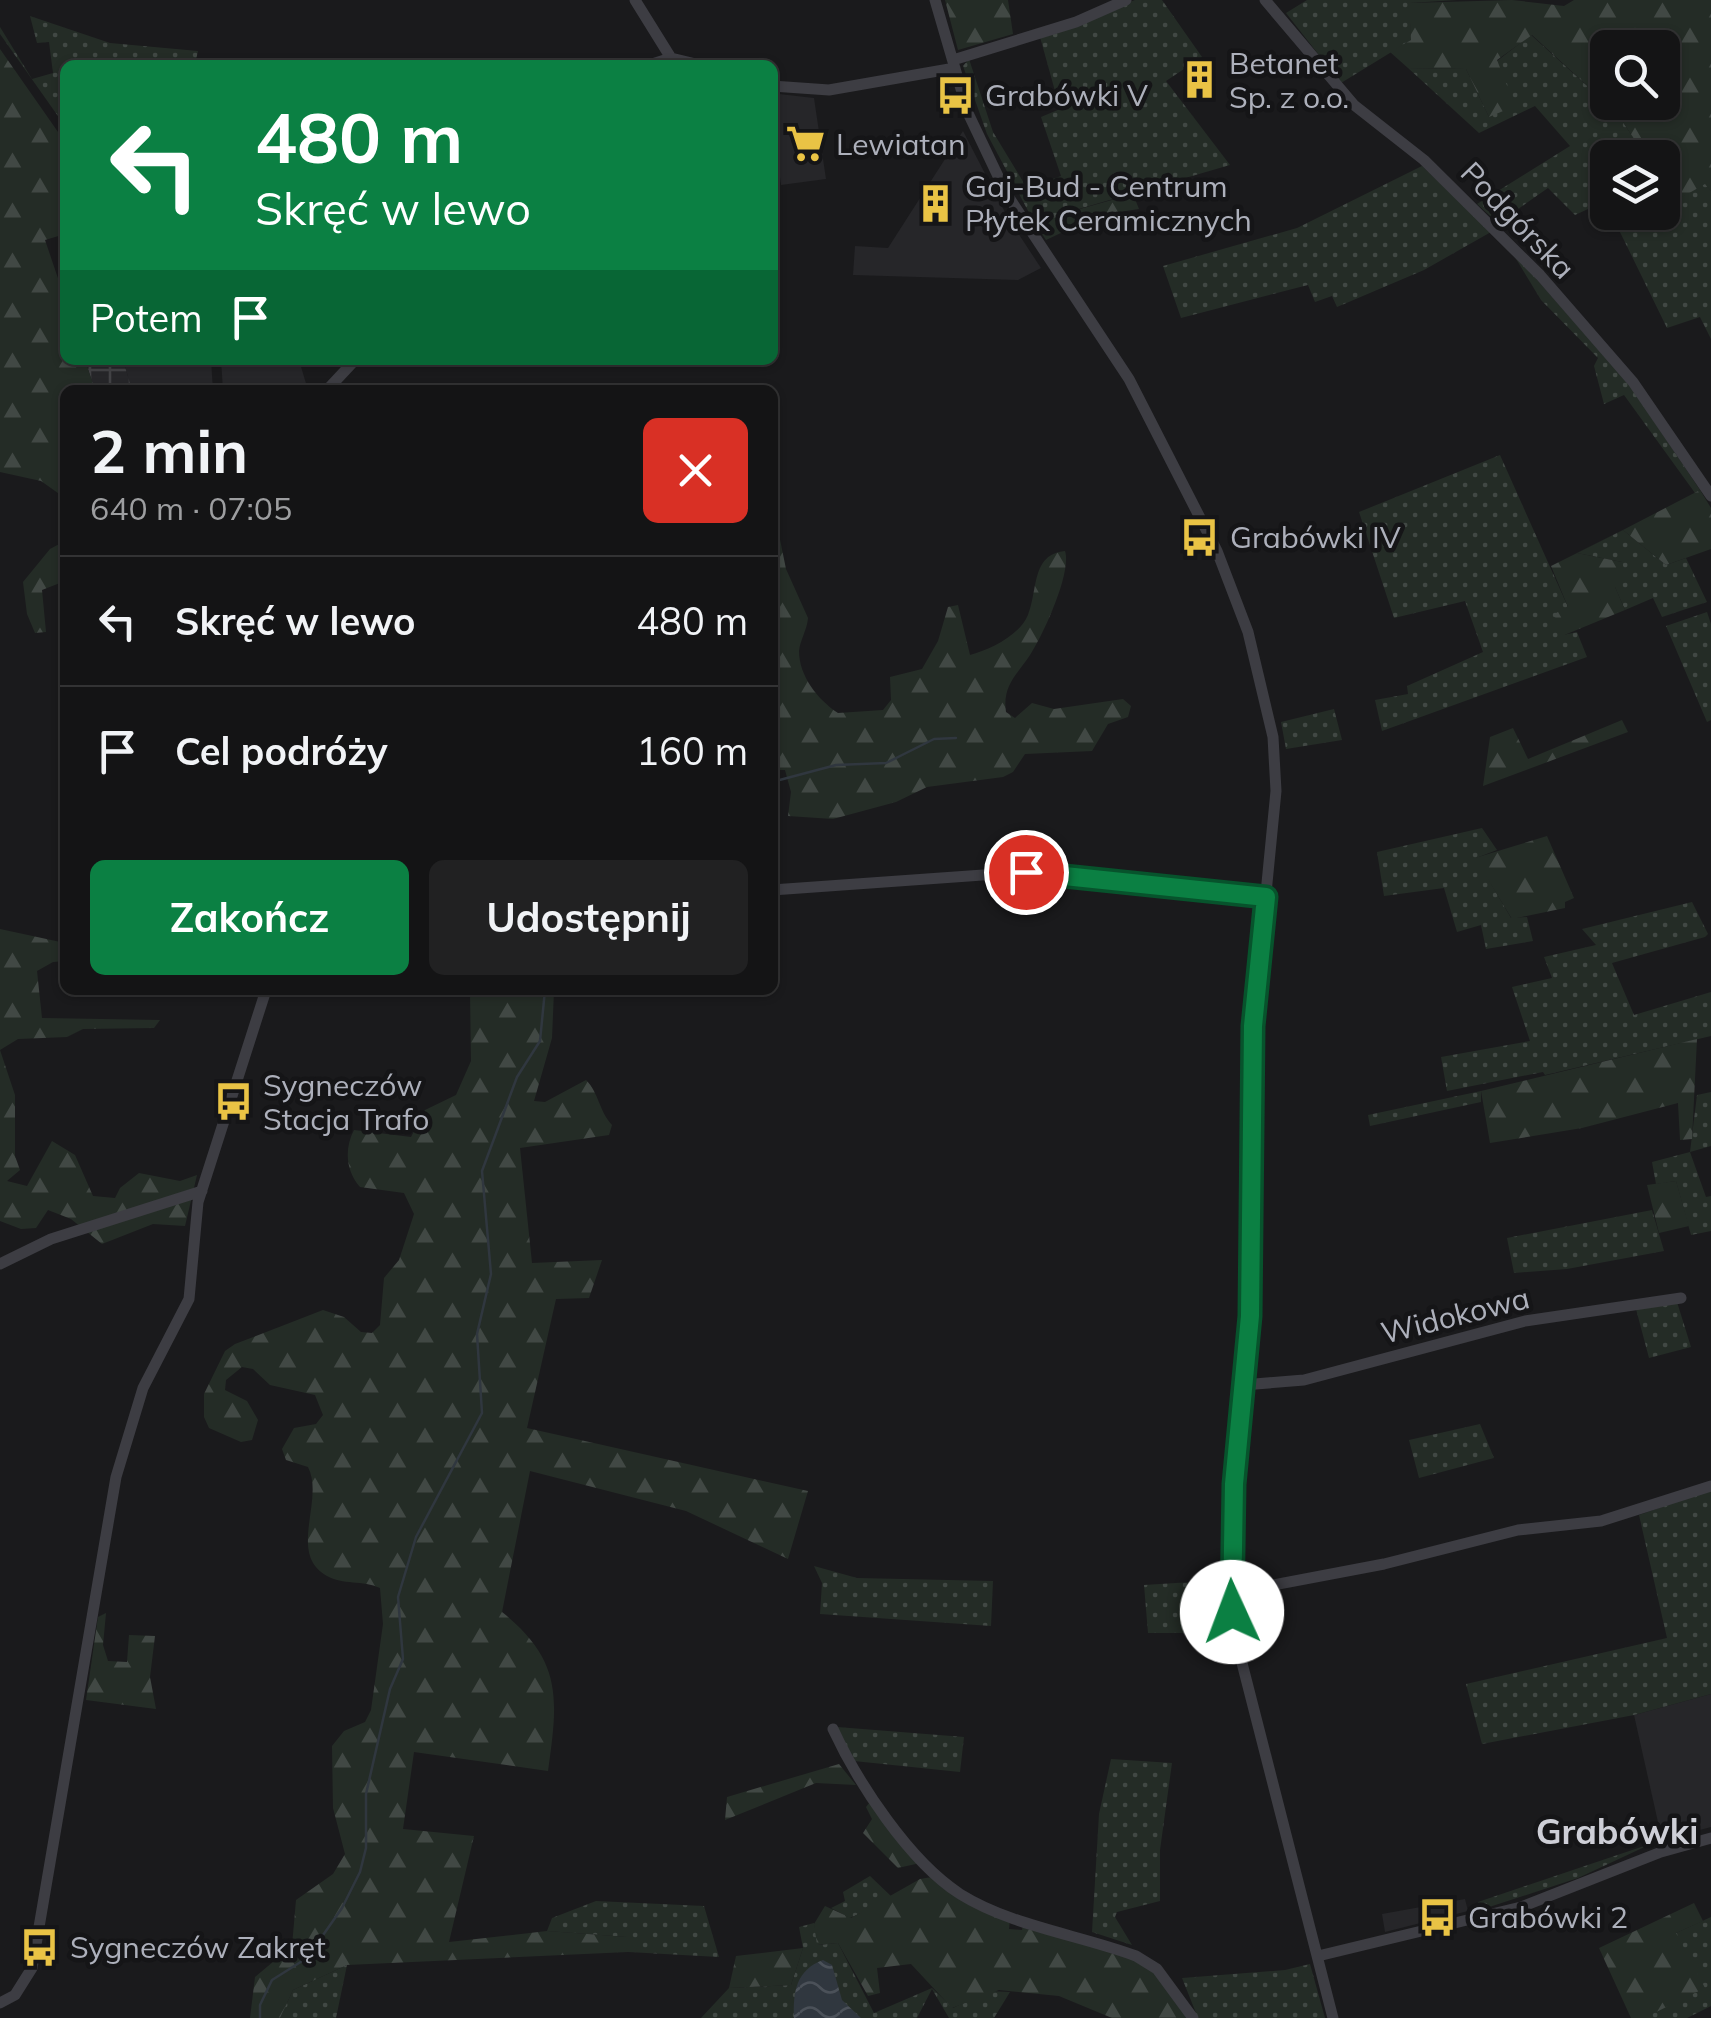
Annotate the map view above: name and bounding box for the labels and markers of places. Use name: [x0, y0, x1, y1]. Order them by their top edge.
place label: Betanet Sp. z o.o.: [1229, 44, 1349, 116]
building icon: Betanet Sp. z o.o.: [1178, 59, 1220, 101]
bus stop icon: Grabówki V: [934, 74, 976, 116]
place label: Grabówki V: [985, 76, 1148, 114]
supermarket icon: Lewiatan: [785, 123, 827, 165]
place label: Lewiatan: [836, 125, 966, 163]
place label: Gaj-Bud - Centrum Płytek Ceramicznych: [965, 167, 1252, 239]
building icon: Gaj-Bud - Centrum Płytek Ceramicznych: [914, 182, 956, 224]
bus stop icon: Grabówki IV: [1179, 516, 1221, 558]
place label: Grabówki IV: [1230, 518, 1401, 556]
pin: [984, 830, 1069, 915]
place label: Sygneczów Stacja Trafo: [263, 1066, 429, 1138]
bus stop icon: Sygneczów Stacja Trafo: [212, 1081, 254, 1123]
bus stop icon: Grabówki 2: [1417, 1896, 1459, 1938]
place label: Grabówki 2: [1468, 1898, 1628, 1936]
bus stop icon: Sygneczów Zakręt: [19, 1926, 61, 1968]
place label: Sygneczów Zakręt: [70, 1928, 326, 1966]

